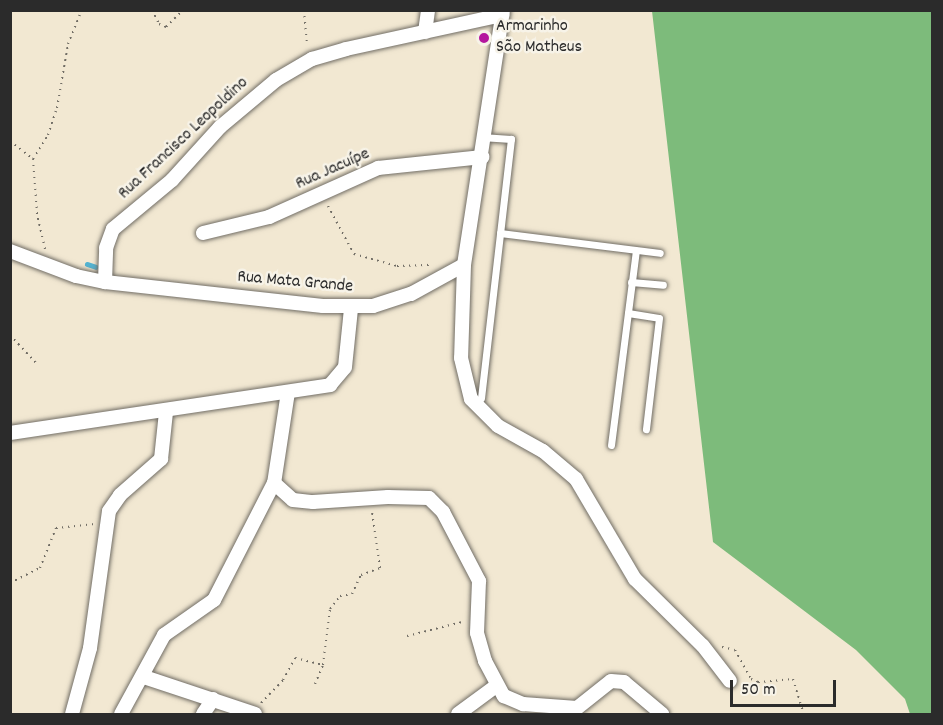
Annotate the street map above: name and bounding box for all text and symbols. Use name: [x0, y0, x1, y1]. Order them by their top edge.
place label: Armarinho São Matheus: [496, 17, 582, 60]
marker: Armarinho São Matheus: [477, 31, 491, 45]
street label: Rua Francisco Leopoldino: [114, 73, 254, 205]
street label: Rua Jacuípe: [293, 144, 373, 196]
street label: Rua Mata Grande: [236, 267, 354, 299]
scale bar: [733, 668, 840, 706]
text: 50 m: [741, 678, 776, 703]

